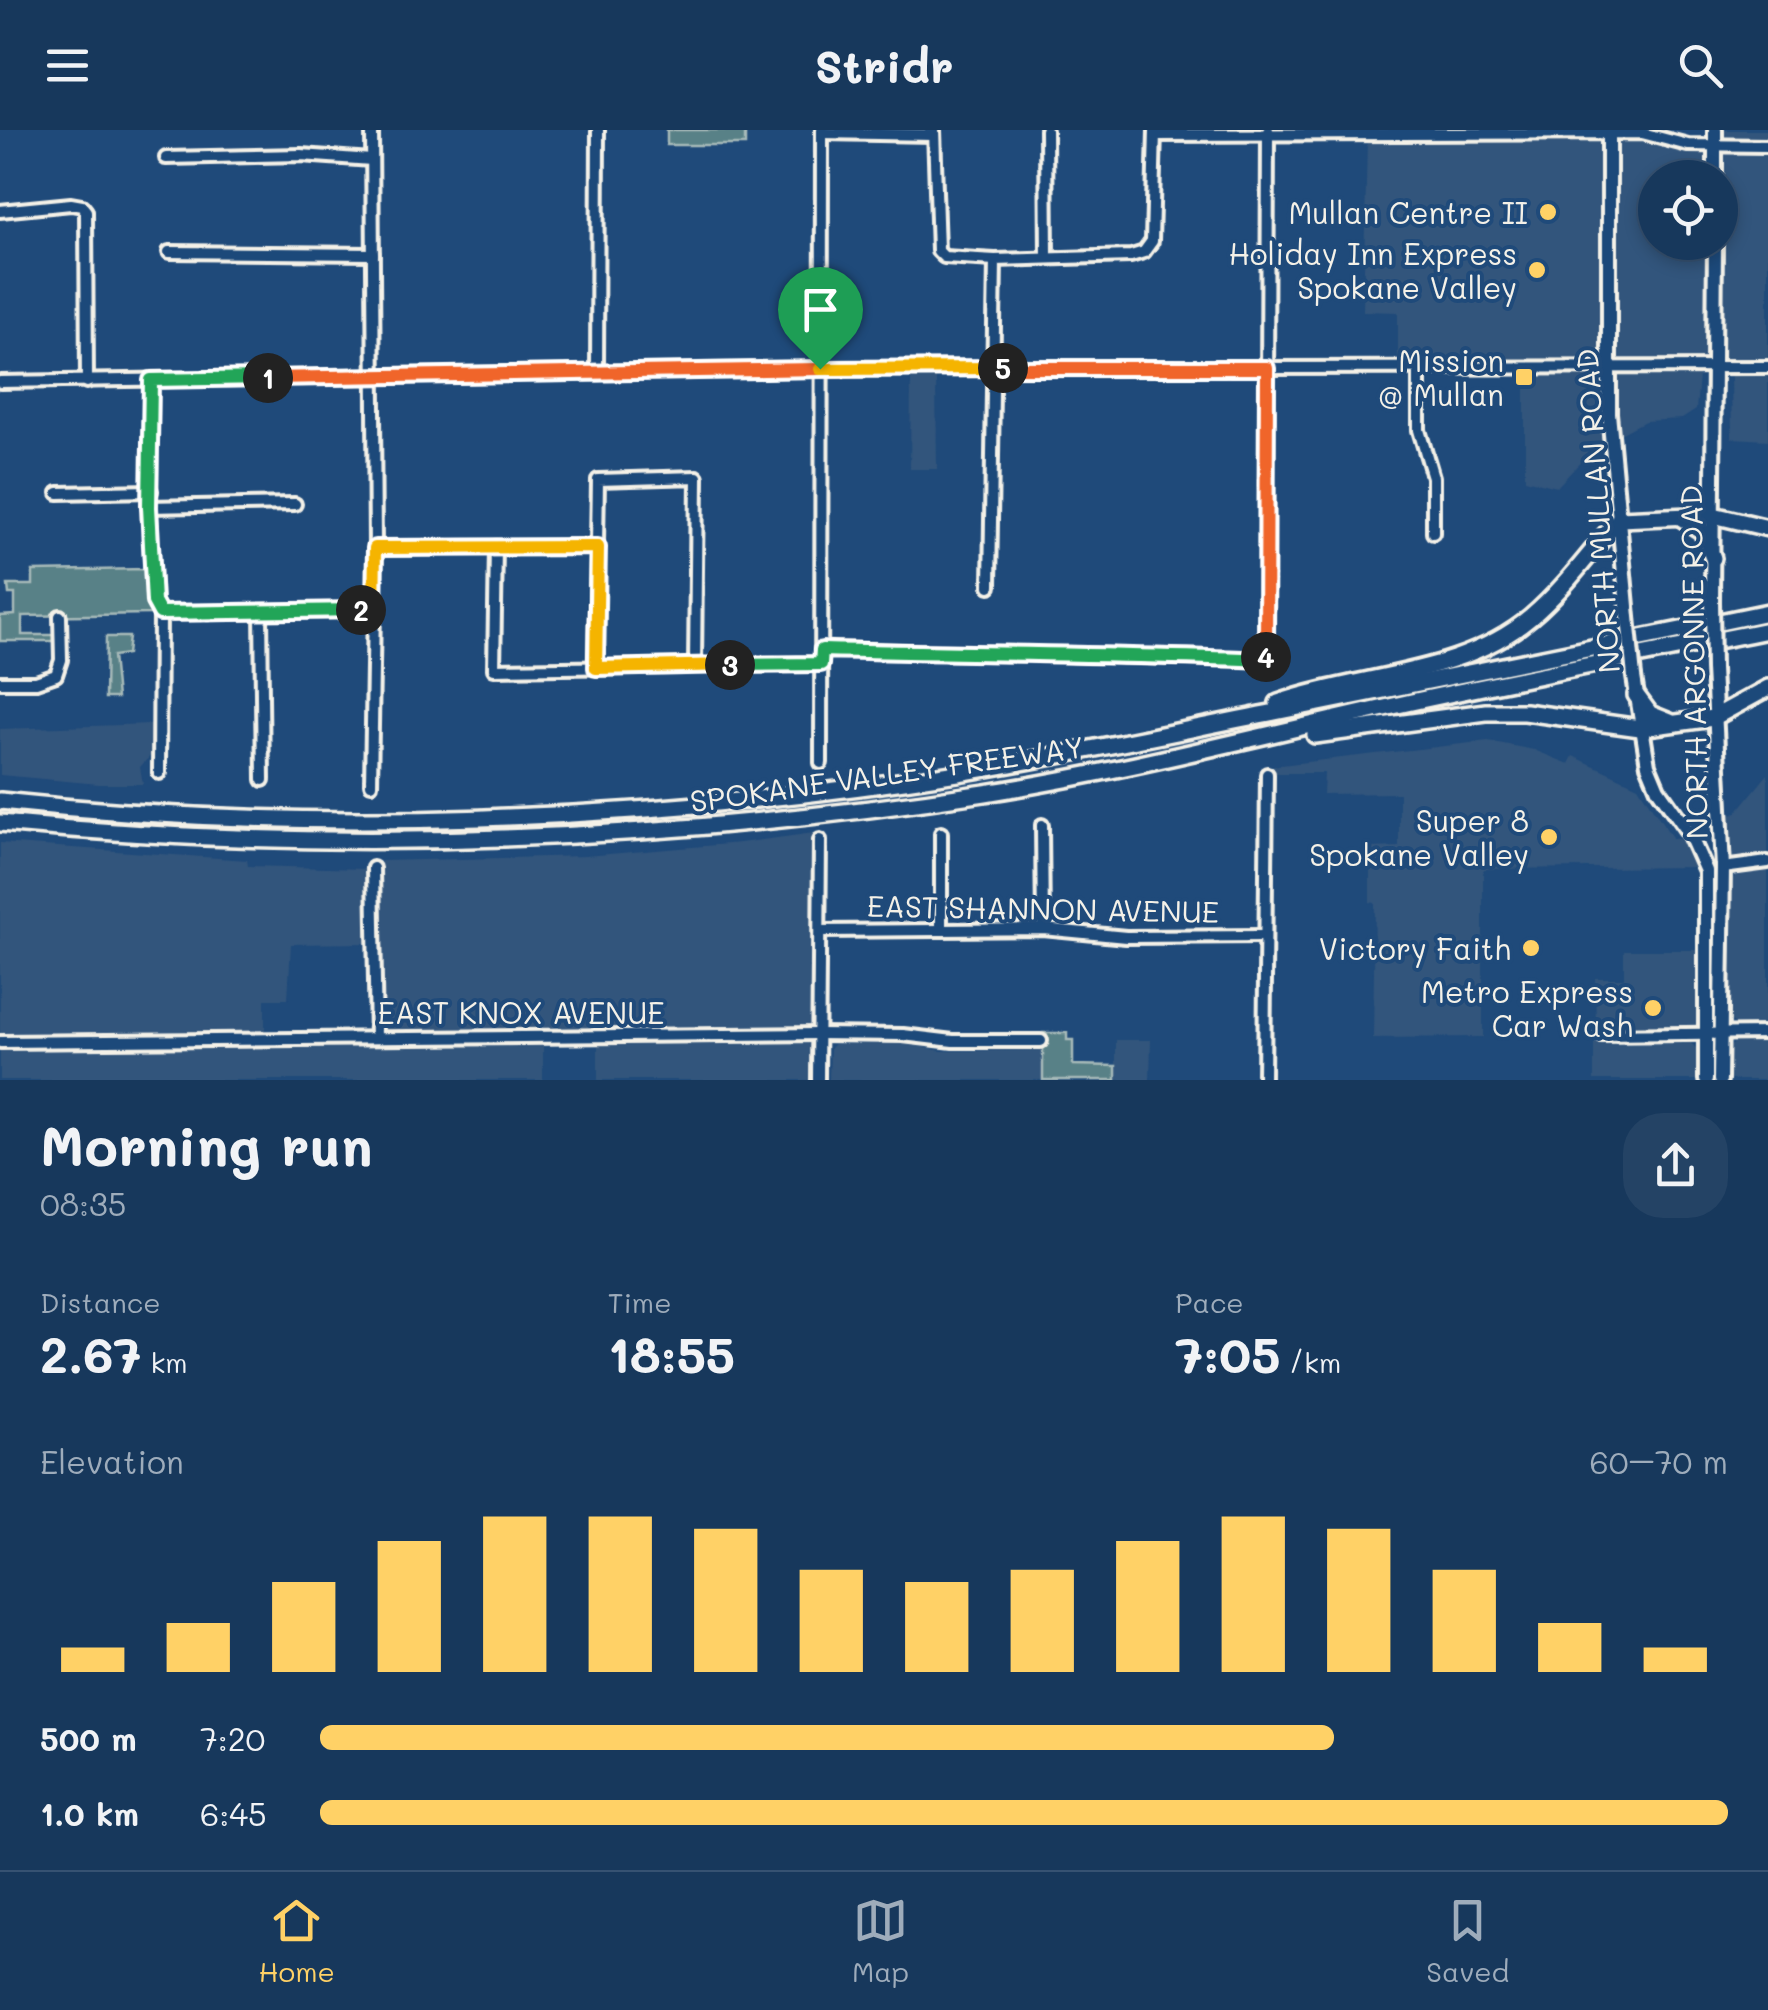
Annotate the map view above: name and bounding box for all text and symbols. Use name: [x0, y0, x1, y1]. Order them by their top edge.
text: Stridr: [815, 36, 953, 94]
icon: menu: [40, 38, 95, 93]
icon: search: [1673, 38, 1728, 93]
map controls: [1638, 160, 1738, 260]
button: locate: [1638, 160, 1738, 260]
place label: Mullan Centre II: [1288, 192, 1528, 232]
marker: Mullan Centre II: [1537, 201, 1559, 223]
place label: Holiday Inn Express Spokane Valley: [1228, 233, 1517, 307]
marker: Holiday Inn Express Spokane Valley: [1526, 259, 1548, 281]
pin: [778, 267, 863, 370]
icon: arrive: [793, 282, 848, 337]
place label: Mission @ Mullan: [1377, 340, 1504, 414]
pin: 5: [978, 343, 1028, 393]
street label: NORTH MULLAN ROAD: [1566, 347, 1628, 675]
text: 5: [995, 350, 1011, 386]
pin: 1: [243, 353, 293, 403]
text: 1: [262, 360, 274, 396]
marker: Mission @ Mullan: [1513, 366, 1535, 388]
street label: NORTH ARGONNE ROAD: [1670, 485, 1716, 839]
pin: 2: [336, 585, 386, 635]
text: 2: [353, 592, 369, 628]
pin: 4: [1241, 632, 1291, 682]
text: 4: [1257, 639, 1275, 675]
pin: 3: [705, 640, 755, 690]
text: 3: [722, 647, 738, 683]
street label: SPOKANE VALLEY FREEWAY: [687, 726, 1087, 820]
place label: Super 8 Spokane Valley: [1309, 800, 1529, 874]
marker: Super 8 Spokane Valley: [1538, 826, 1560, 848]
street label: EAST SHANNON AVENUE: [867, 885, 1219, 931]
place label: Victory Faith: [1319, 928, 1511, 968]
marker: Victory Faith: [1520, 937, 1542, 959]
place label: Metro Express Car Wash: [1421, 971, 1633, 1045]
street label: EAST KNOX AVENUE: [378, 992, 664, 1032]
marker: Metro Express Car Wash: [1642, 997, 1664, 1019]
text: Morning run: [40, 1108, 373, 1180]
button: share: [1623, 1113, 1728, 1218]
text: 08:35: [40, 1182, 126, 1224]
text: Distance: [40, 1284, 161, 1320]
text: Time: [608, 1284, 671, 1320]
text: Pace: [1175, 1284, 1244, 1320]
text: 2.67: [40, 1320, 141, 1386]
text: 18:55: [608, 1320, 735, 1386]
text: 7:05: [1175, 1320, 1280, 1386]
text: km: [141, 1344, 188, 1380]
text: /km: [1280, 1344, 1341, 1380]
text: Elevation: [40, 1440, 184, 1482]
text: 60–70 m: [1589, 1440, 1728, 1482]
text: 500 m: [40, 1717, 137, 1759]
text: 7:20: [200, 1717, 265, 1759]
text: 1.0 km: [40, 1792, 139, 1834]
text: 6:45: [200, 1792, 267, 1834]
tab: Home: [259, 1893, 335, 1989]
tab: Map: [852, 1893, 909, 1989]
tab: Saved: [1426, 1893, 1509, 1989]

